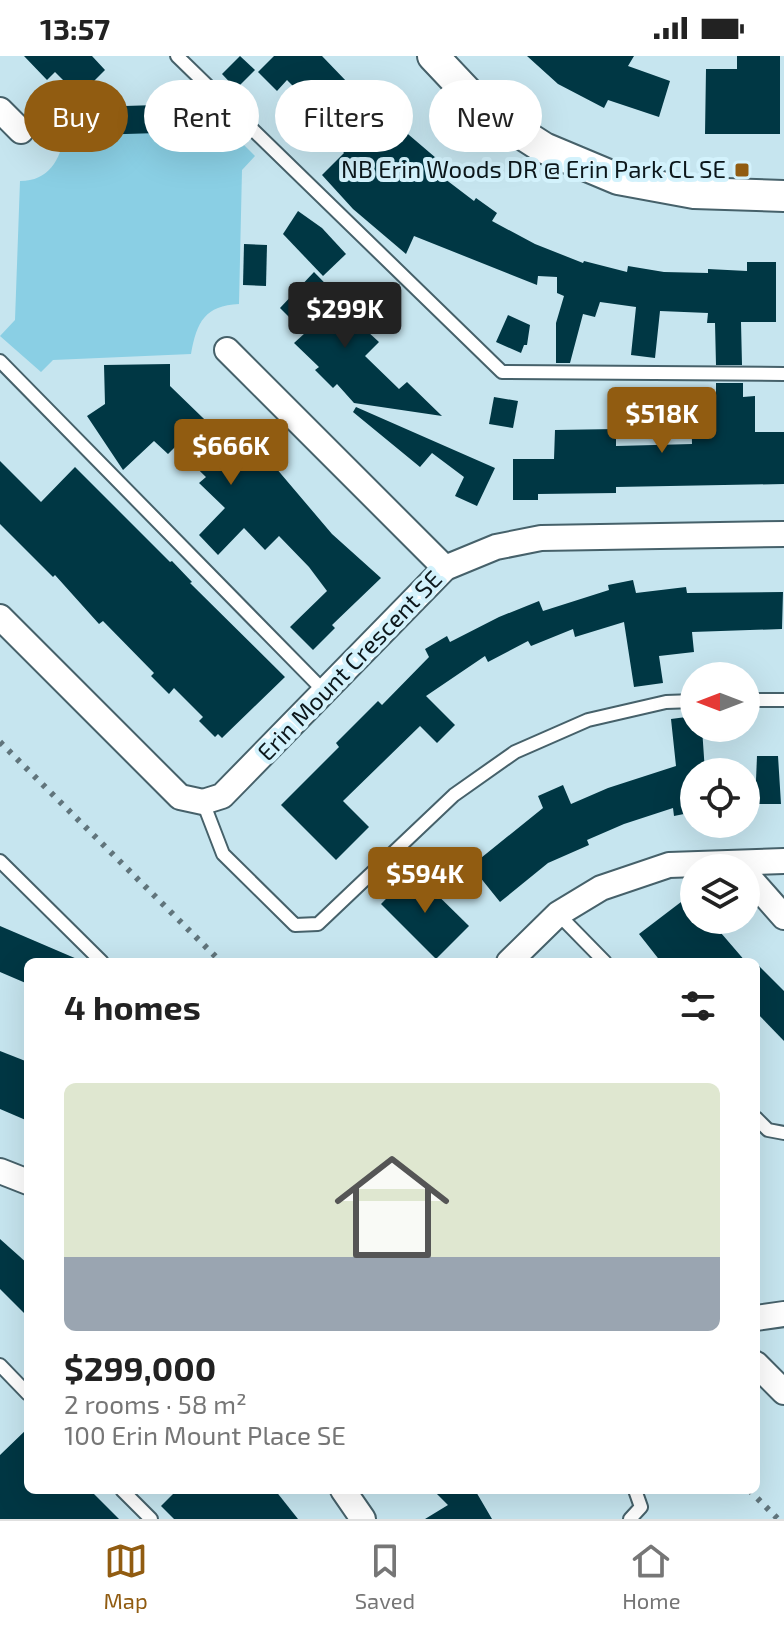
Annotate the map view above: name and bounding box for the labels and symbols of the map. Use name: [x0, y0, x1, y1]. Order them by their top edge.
place label: NB Erin Woods DR @ Erin Park CL SE: [341, 154, 726, 183]
marker: NB Erin Woods DR @ Erin Park CL SE: [733, 161, 751, 179]
pin: $299K: [289, 282, 401, 350]
pin: $518K: [606, 387, 718, 455]
pin: $666K: [175, 419, 287, 487]
street label: Erin Mount Crescent SE: [251, 564, 447, 766]
north arrow: [680, 662, 760, 742]
pin: $594K: [369, 847, 481, 915]

